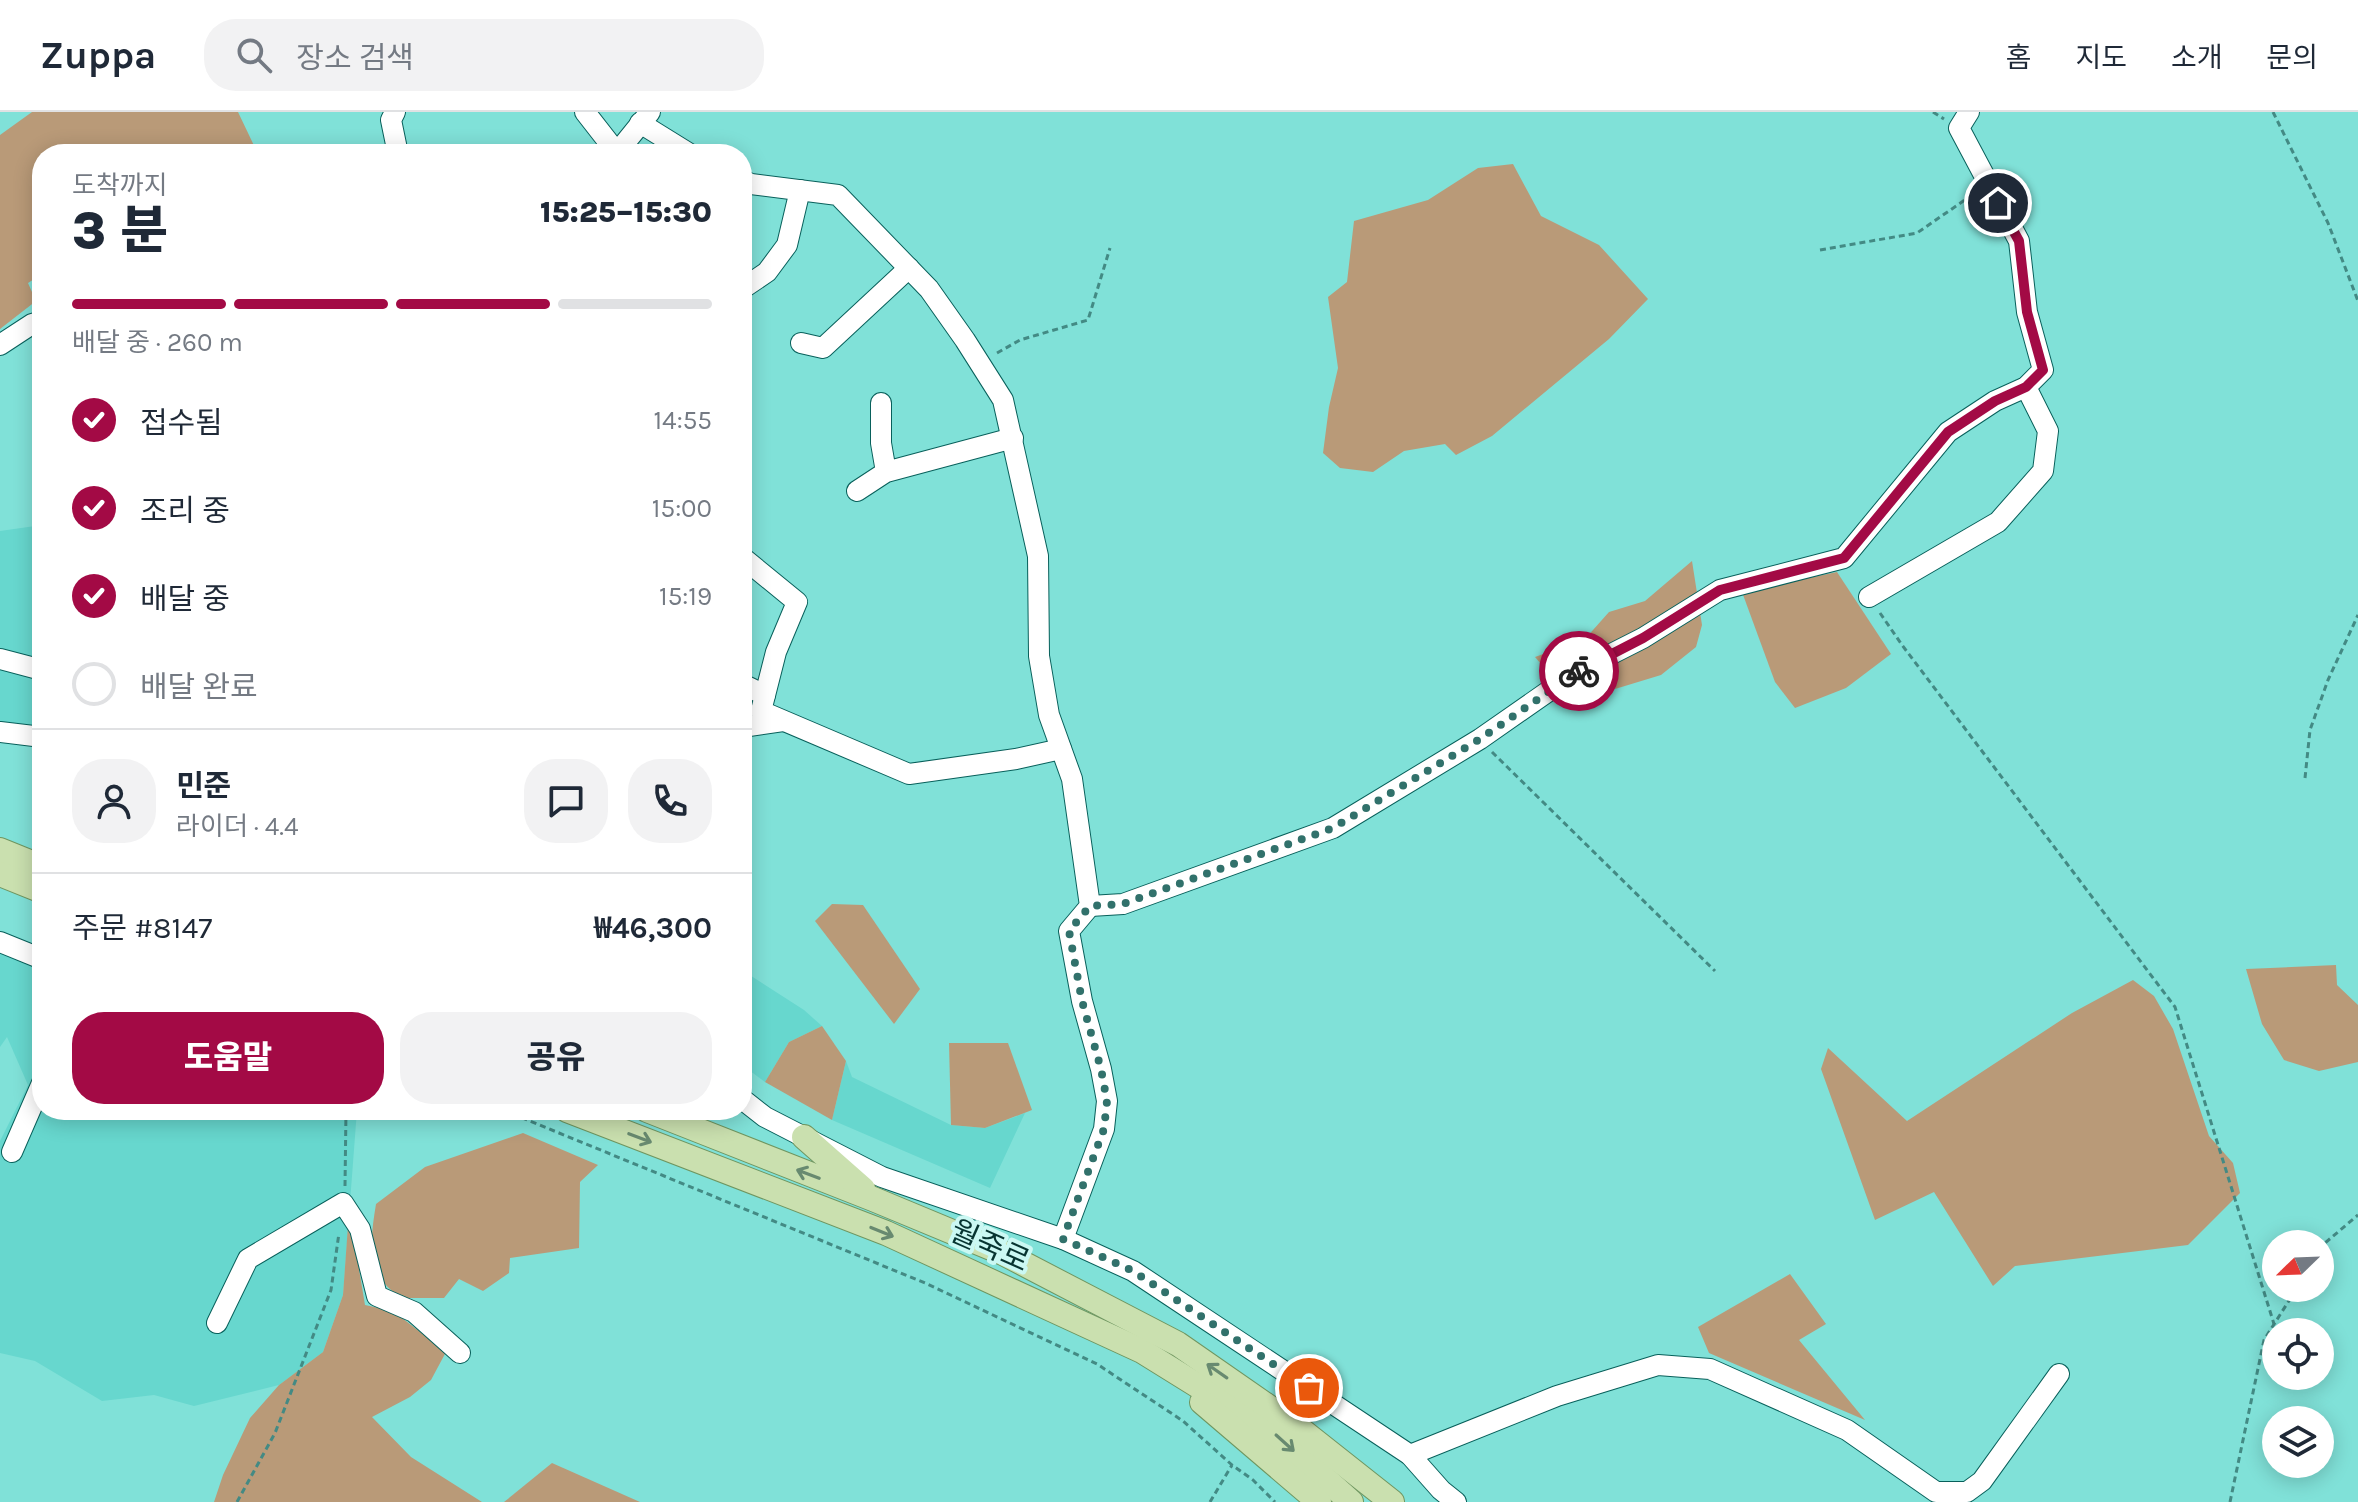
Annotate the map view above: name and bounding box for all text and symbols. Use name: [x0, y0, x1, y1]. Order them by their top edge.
search box: [204, 19, 764, 91]
text: Zuppa: [40, 33, 156, 78]
icon: search: [232, 33, 276, 77]
text: 장소 검색: [296, 40, 414, 76]
text: 홈: [2006, 41, 2031, 74]
text: 지도: [2075, 41, 2127, 74]
text: 소개: [2171, 41, 2222, 74]
text: 문의: [2266, 41, 2318, 74]
pin: [1964, 169, 2032, 237]
text: 도착까지: [72, 170, 168, 201]
icon: home: [1976, 181, 2020, 225]
text: 15:25–15:30: [540, 194, 712, 230]
text: 3 분: [72, 200, 168, 261]
text: 배달 중 · 260 m: [72, 327, 243, 358]
icon: check: [72, 398, 116, 442]
text: 접수됨: [140, 405, 223, 441]
text: 14:55: [654, 405, 712, 436]
icon: check: [72, 486, 116, 530]
text: 조리 중: [140, 493, 230, 529]
text: 15:00: [652, 493, 712, 524]
icon: check: [72, 574, 116, 618]
text: 배달 중: [140, 581, 230, 617]
text: 15:19: [659, 581, 712, 612]
courier: [1539, 631, 1619, 711]
icon: bike: [1557, 649, 1601, 693]
text: 배달 완료: [140, 669, 258, 705]
button: person: [72, 759, 156, 843]
button: chat: [524, 759, 608, 843]
button: phone: [628, 759, 712, 843]
text: 민준: [176, 768, 231, 804]
text: 라이더 · 4.4: [176, 811, 298, 842]
text: 주문 #8147: [72, 910, 212, 946]
text: ₩46,300: [594, 910, 712, 946]
button: 도움말: [72, 1012, 384, 1104]
button: 공유: [400, 1012, 712, 1104]
one-way arrow: [627, 1132, 652, 1146]
one-way arrow: [796, 1166, 821, 1180]
street label: 월죽로: [945, 1213, 1035, 1279]
one-way arrow: [869, 1226, 894, 1241]
north arrow: [2262, 1230, 2334, 1302]
map controls: [2262, 1230, 2334, 1478]
button: locate: [2262, 1318, 2334, 1390]
pin: [1275, 1354, 1343, 1422]
one-way arrow: [1207, 1363, 1229, 1380]
icon: bag: [1287, 1366, 1331, 1410]
button: layers: [2262, 1406, 2334, 1478]
one-way arrow: [1275, 1433, 1295, 1451]

